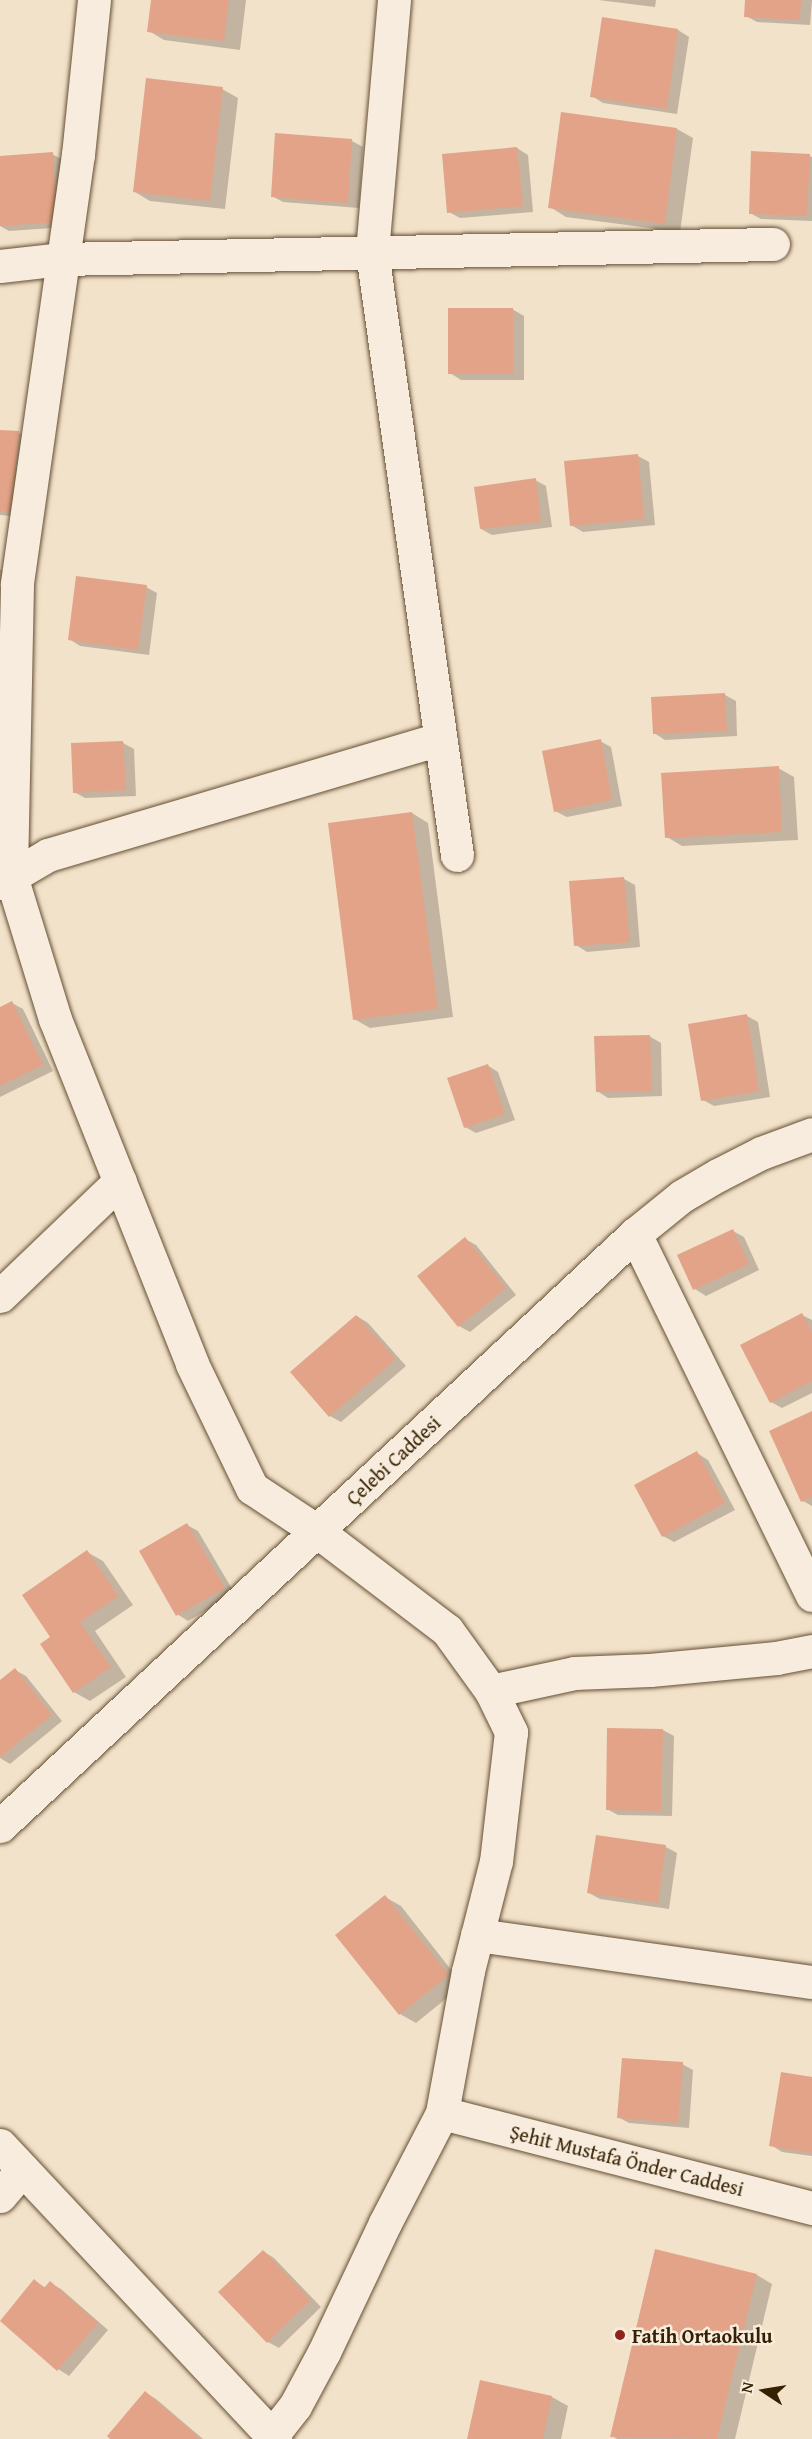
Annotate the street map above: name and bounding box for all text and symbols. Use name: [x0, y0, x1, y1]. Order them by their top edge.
street label: Çelebi Caddesi: [341, 1410, 445, 1510]
street label: Şehit Mustafa Önder Caddesi: [508, 2119, 746, 2201]
place label: Fatih Ortaokulu: [632, 2323, 773, 2347]
marker: Fatih Ortaokulu: [613, 2328, 627, 2342]
north arrow: [734, 2361, 794, 2421]
text: N: [734, 2380, 759, 2395]

